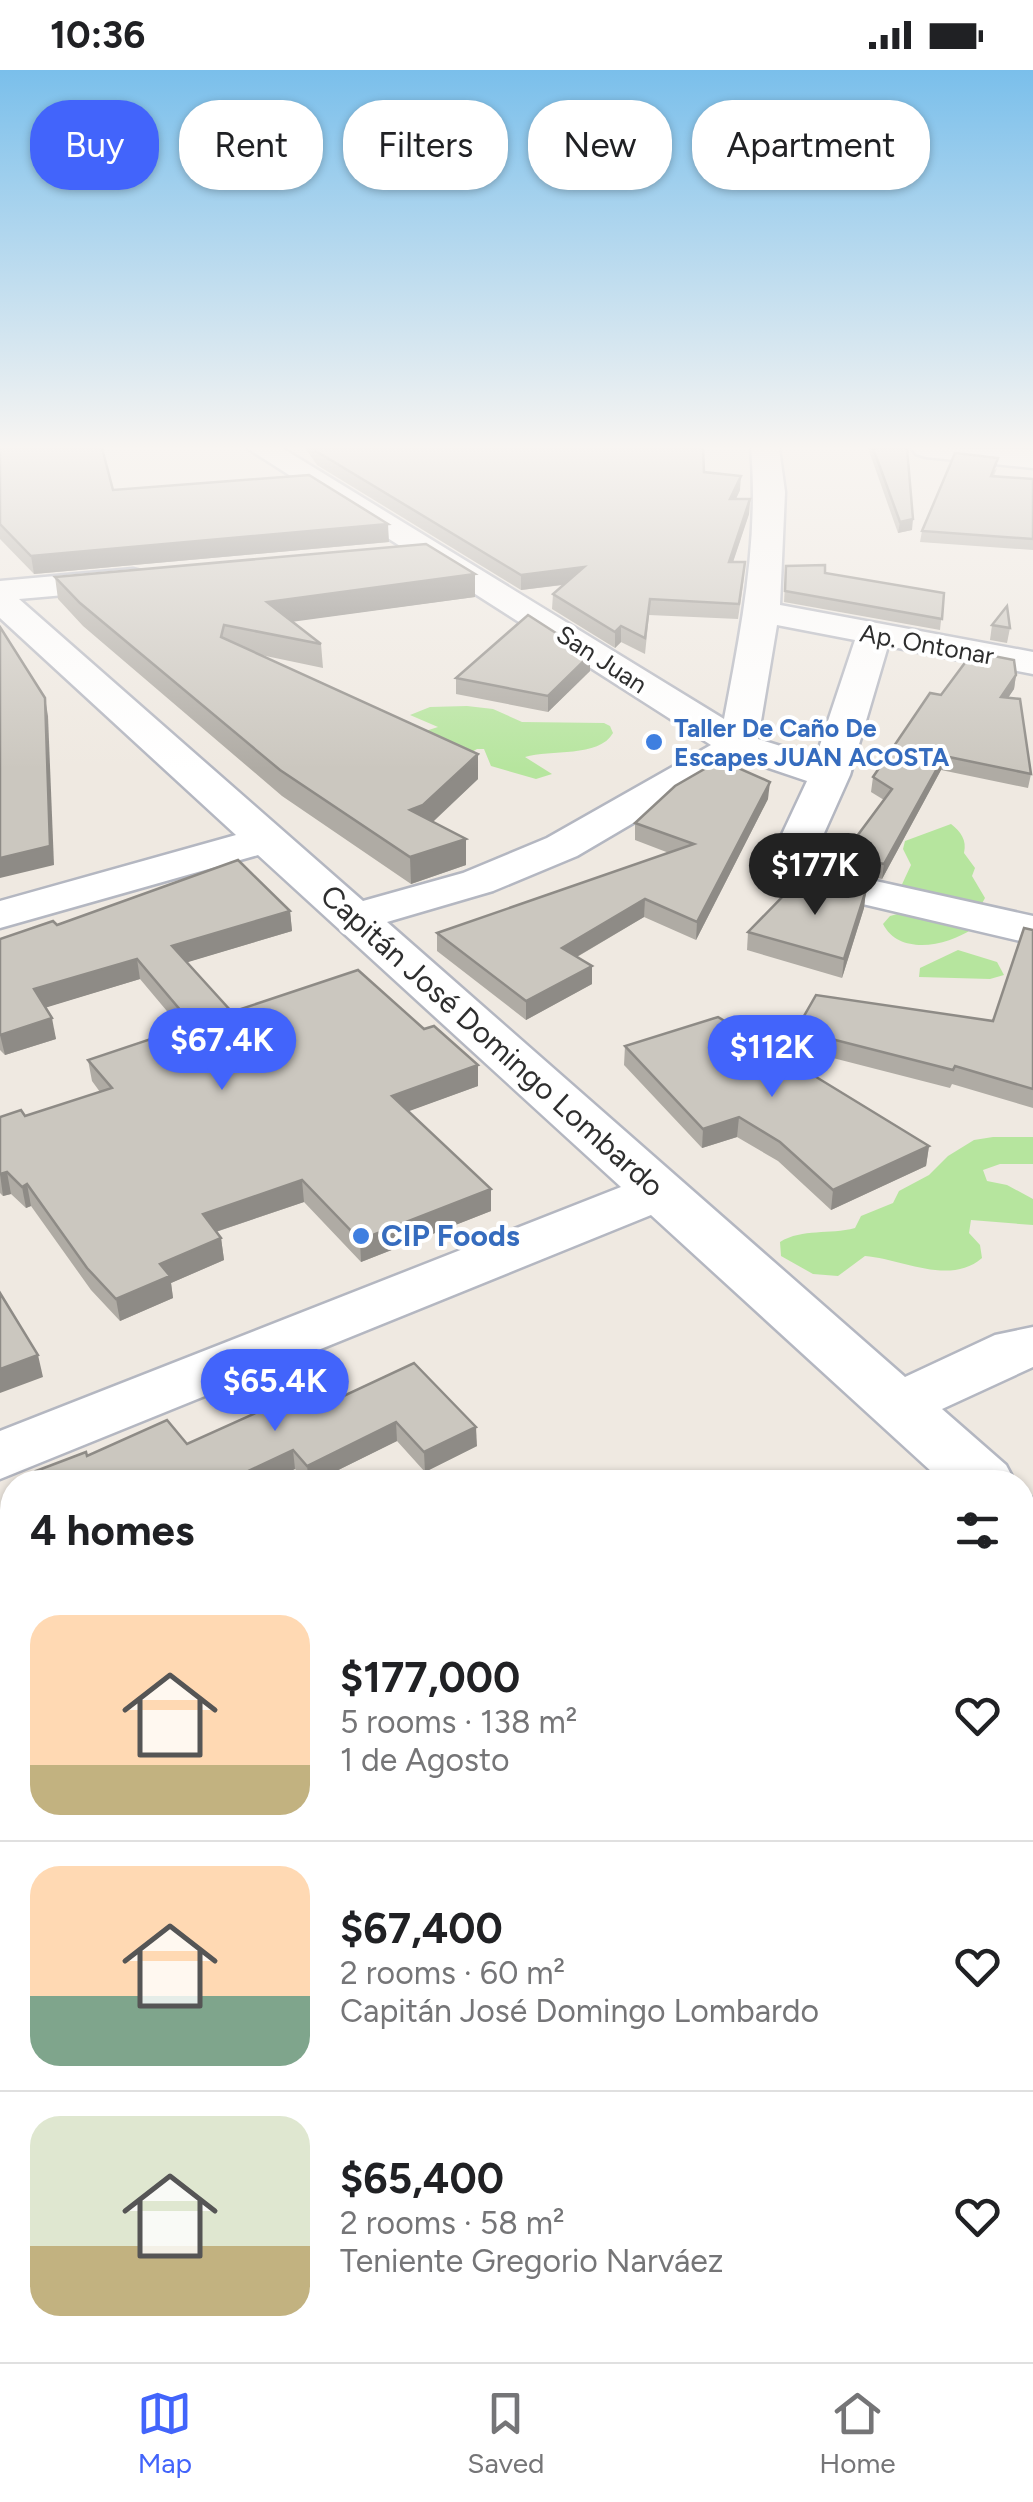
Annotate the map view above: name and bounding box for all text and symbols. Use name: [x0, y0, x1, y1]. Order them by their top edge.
text: 10:36: [50, 12, 145, 58]
chip: Buy: [30, 100, 159, 190]
chip: Rent: [179, 100, 323, 190]
chip: Filters: [343, 100, 508, 190]
chip: New: [528, 100, 672, 190]
chip: Apartment: [692, 100, 930, 190]
street label: Ap. Ontonar: [858, 617, 997, 671]
street label: San Juan: [551, 619, 653, 699]
place label: Taller De Caño De Escapes JUAN ACOSTA: [674, 713, 950, 772]
marker: Taller De Caño De Escapes JUAN ACOSTA: [643, 731, 665, 753]
pin: $177K: [745, 833, 885, 918]
text: $177K: [771, 846, 859, 884]
street label: Capitán José Domingo Lombardo: [313, 877, 672, 1205]
pin: $67.4K: [141, 1008, 303, 1093]
pin: $112K: [702, 1015, 842, 1100]
text: $67.4K: [170, 1021, 274, 1059]
text: $112K: [730, 1028, 814, 1066]
place label: CIP Foods: [381, 1217, 520, 1254]
marker: CIP Foods: [350, 1225, 372, 1247]
pin: $65.4K: [194, 1349, 356, 1434]
text: $65.4K: [223, 1362, 327, 1400]
icon: filters: [950, 1503, 1005, 1558]
text: 4 homes: [30, 1505, 194, 1556]
text: $177,000: [340, 1652, 520, 1703]
icon: home: [110, 1655, 230, 1775]
icon: heart: [950, 1688, 1005, 1743]
text: 5 rooms · 138 m²: [340, 1703, 577, 1741]
text: 1 de Agosto: [340, 1741, 510, 1779]
text: $67,400: [340, 1903, 503, 1954]
icon: home: [110, 1906, 230, 2026]
icon: heart: [950, 1939, 1005, 1994]
text: 2 rooms · 60 m²: [340, 1954, 565, 1992]
text: Capitán José Domingo Lombardo: [340, 1992, 819, 2030]
text: $65,400: [340, 2153, 504, 2204]
icon: home: [110, 2156, 230, 2276]
icon: heart: [950, 2189, 1005, 2244]
text: 2 rooms · 58 m²: [340, 2204, 565, 2242]
text: Teniente Gregorio Narváez: [340, 2242, 723, 2280]
tab: Map: [137, 2386, 192, 2480]
tab: Saved: [467, 2386, 544, 2480]
tab: Home: [819, 2386, 896, 2480]

